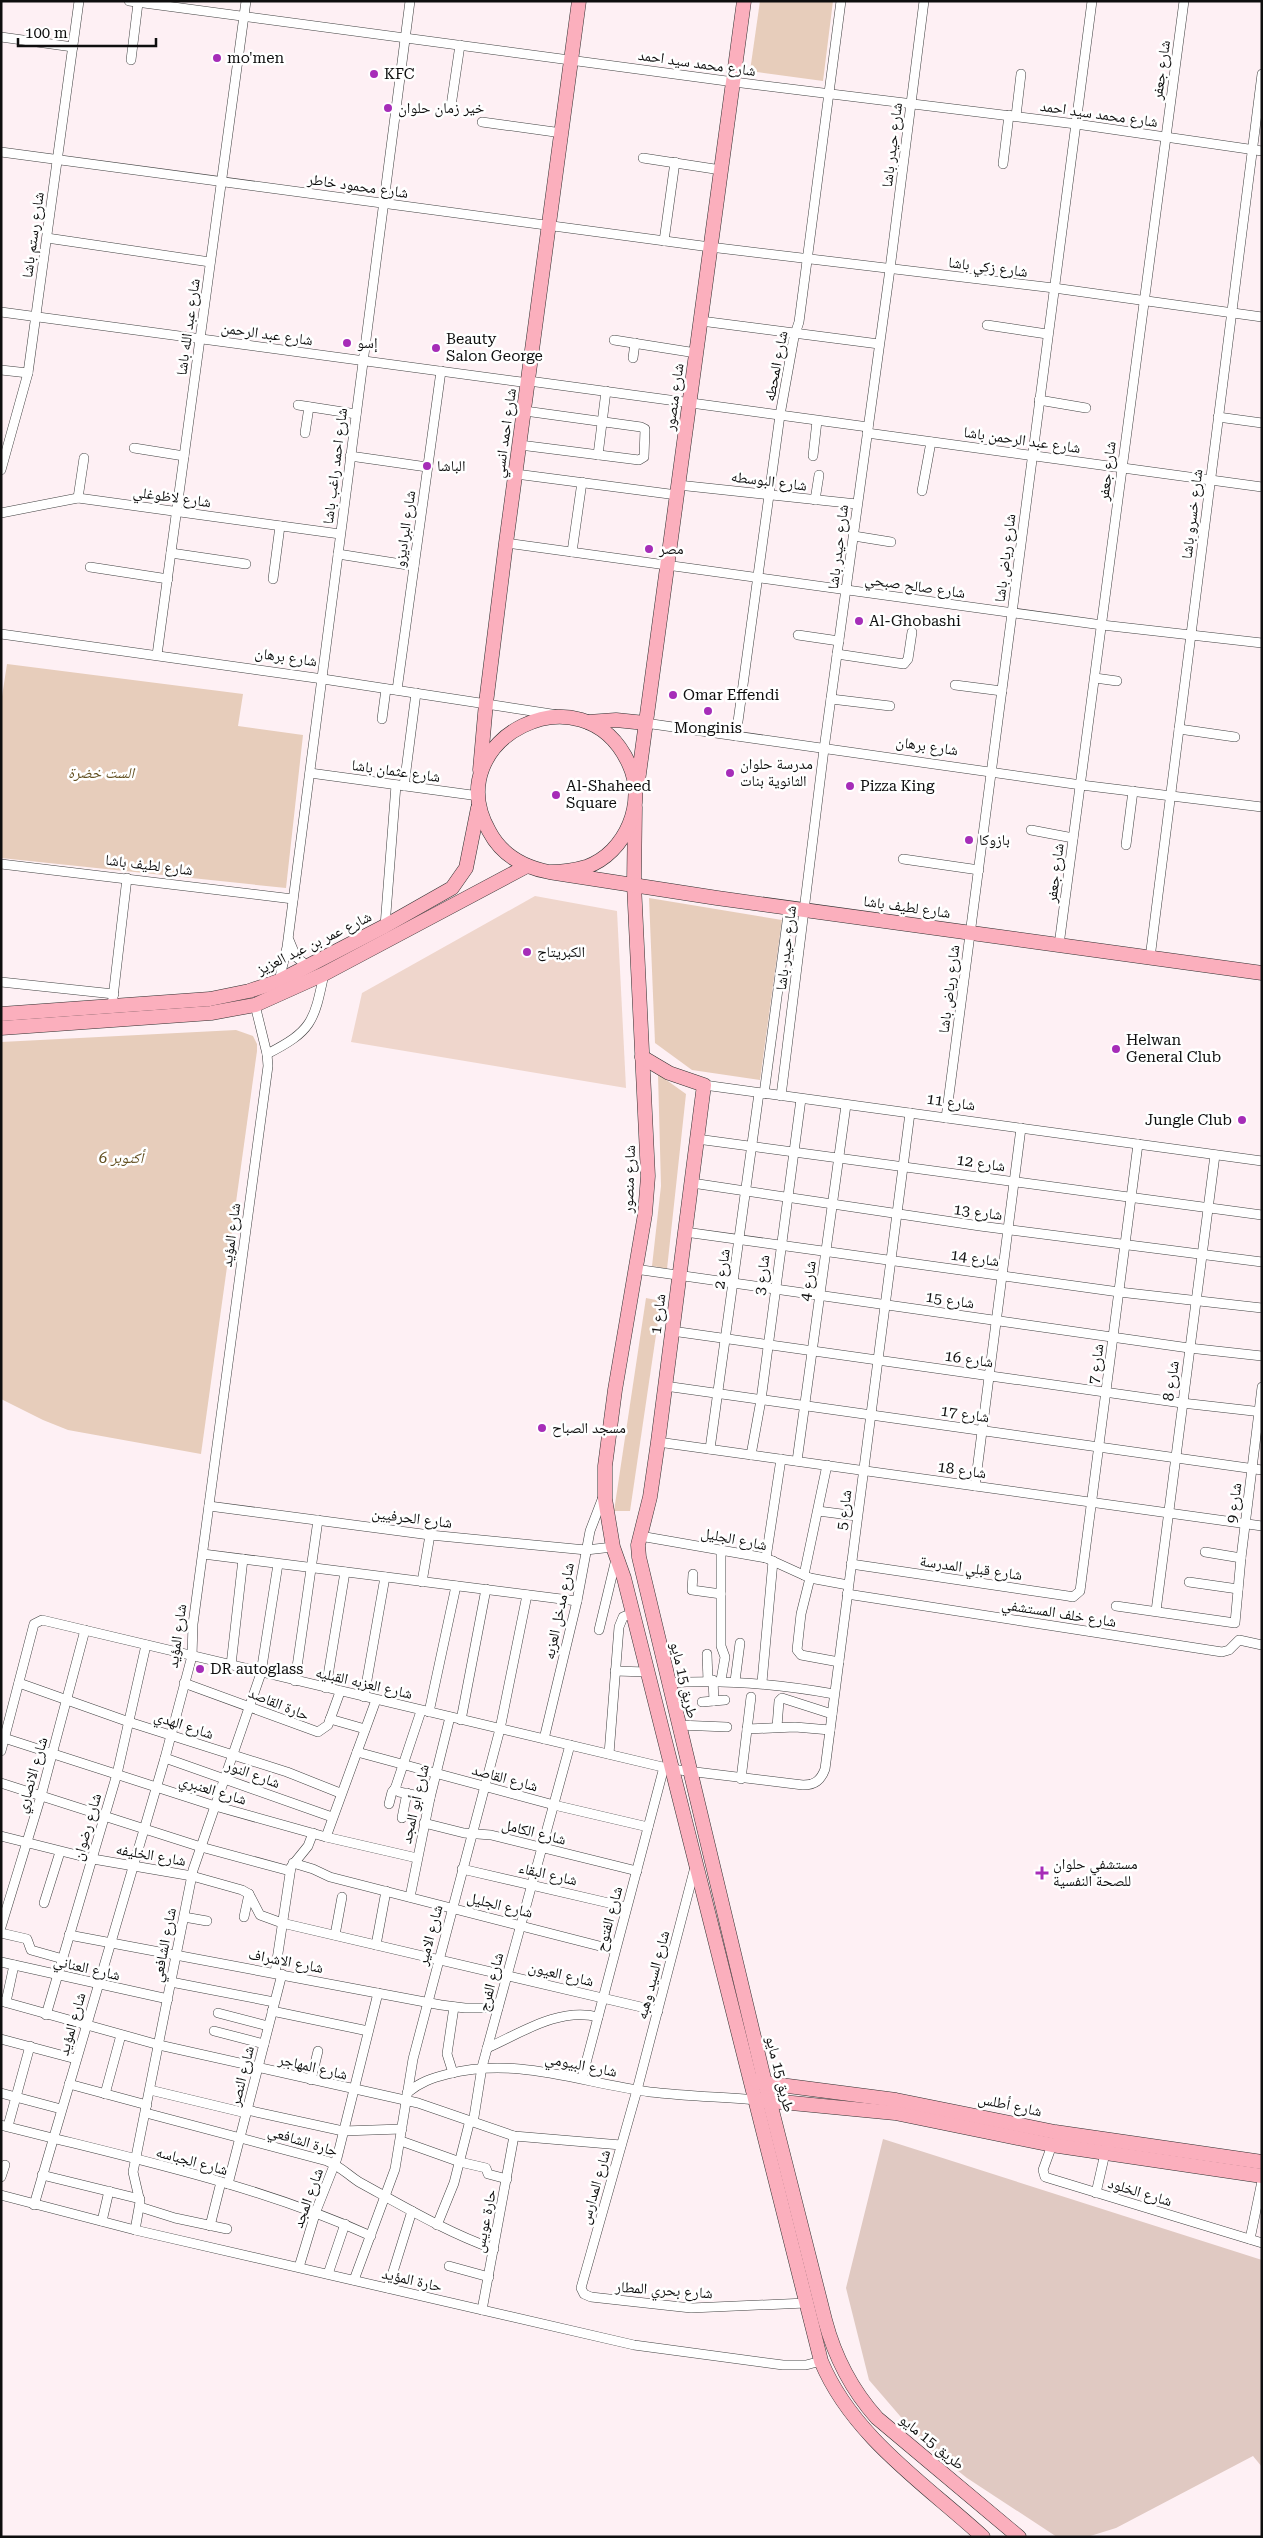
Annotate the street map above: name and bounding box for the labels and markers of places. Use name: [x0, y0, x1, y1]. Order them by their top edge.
place label: mo'men: [227, 49, 284, 67]
marker: mo'men: [211, 52, 223, 64]
place label: KFC: [384, 65, 415, 83]
marker: KFC: [368, 68, 380, 80]
place label: خير زمان حلوان: [398, 99, 485, 118]
marker: خير زمان حلوان: [382, 102, 394, 114]
place label: Beauty Salon George: [446, 330, 543, 365]
place label: إسو: [357, 334, 378, 353]
marker: إسو: [341, 337, 353, 349]
marker: Beauty Salon George: [430, 342, 442, 354]
place label: الباشا: [437, 457, 466, 475]
marker: الباشا: [421, 460, 433, 472]
place label: مصر: [658, 540, 684, 558]
marker: مصر: [643, 543, 655, 555]
place label: Al-Ghobashi: [869, 612, 961, 630]
marker: Al-Ghobashi: [853, 615, 865, 627]
place label: Omar Effendi: [683, 686, 780, 704]
marker: Omar Effendi: [667, 689, 679, 701]
marker: Monginis: [702, 705, 714, 717]
place label: Monginis: [674, 719, 742, 737]
place label: مدرسة حلوان الثانوية بنات: [740, 755, 813, 790]
marker: مدرسة حلوان الثانوية بنات: [724, 767, 736, 779]
place label: Al-Shaheed Square: [566, 777, 651, 812]
place label: Pizza King: [860, 777, 935, 795]
marker: Pizza King: [844, 780, 856, 792]
marker: Al-Shaheed Square: [550, 789, 562, 801]
place label: بازوكا: [979, 831, 1010, 849]
marker: بازوكا: [963, 834, 975, 846]
place label: الكبريتاج: [537, 943, 585, 962]
marker: الكبريتاج: [521, 946, 533, 958]
place label: Helwan General Club: [1126, 1031, 1221, 1066]
marker: Helwan General Club: [1110, 1043, 1122, 1055]
place label: Jungle Club: [1145, 1111, 1232, 1129]
marker: Jungle Club: [1236, 1114, 1248, 1126]
place label: مسجد الصباح: [552, 1419, 626, 1438]
marker: مسجد الصباح: [536, 1422, 548, 1434]
place label: DR autoglass: [210, 1660, 303, 1678]
marker: DR autoglass: [194, 1663, 206, 1675]
place label: مستشفي حلوان للصحة النفسية: [1053, 1855, 1138, 1890]
marker: مستشفي حلوان للصحة النفسية: [1035, 1866, 1049, 1880]

